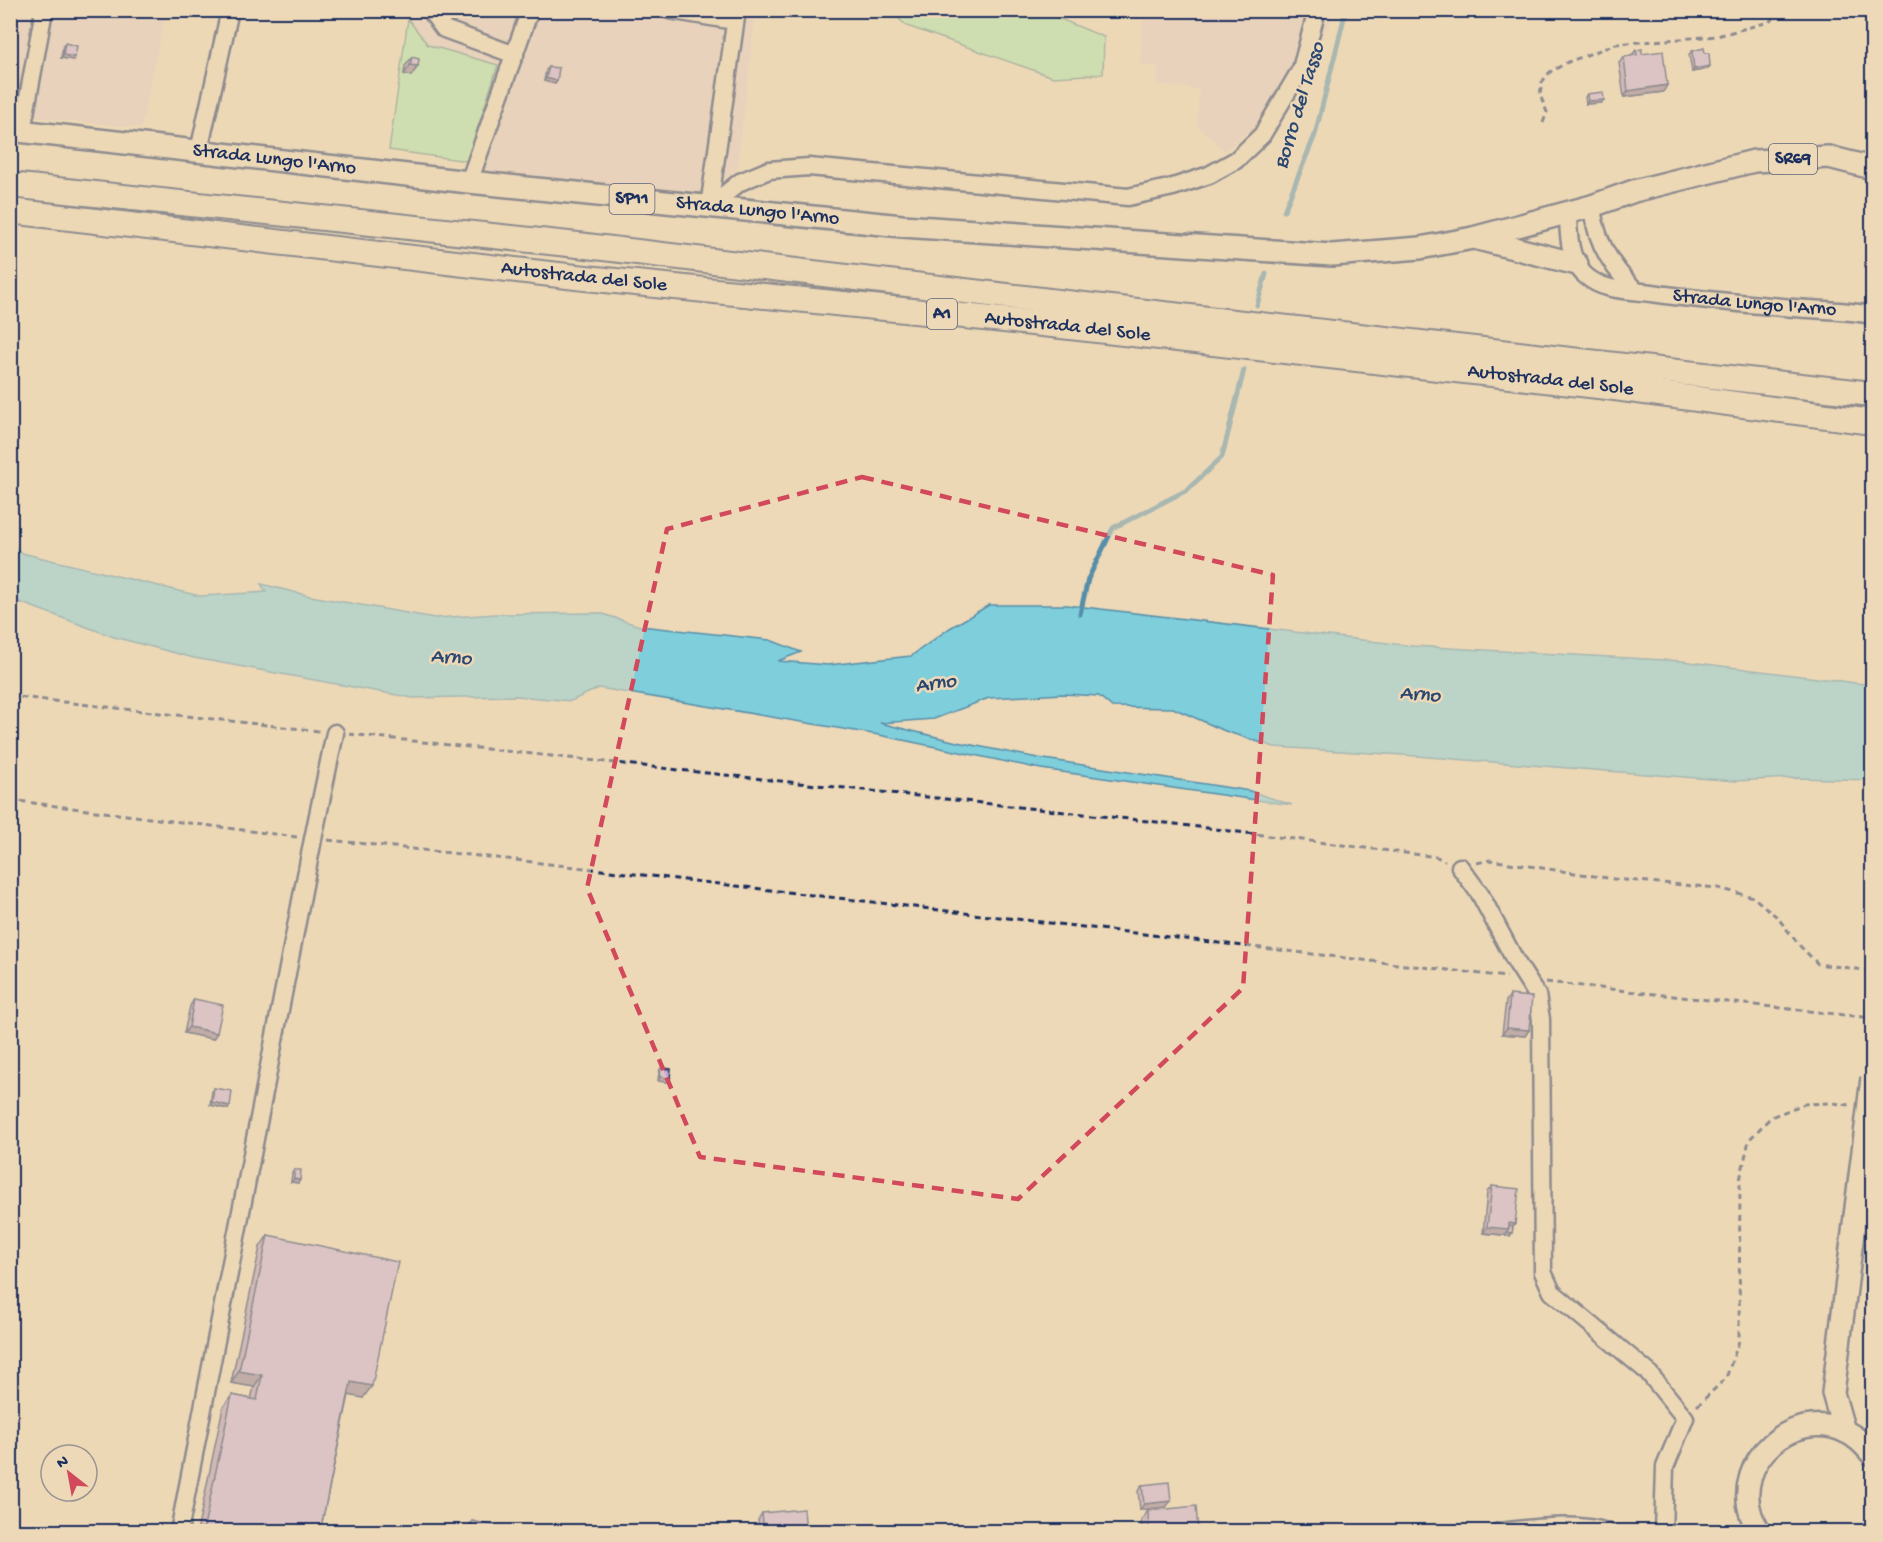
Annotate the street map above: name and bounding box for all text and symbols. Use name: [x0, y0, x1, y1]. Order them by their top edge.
water label: Borro del Tasso: [1270, 39, 1332, 172]
street label: Strada Lungo l'Arno: [191, 139, 357, 181]
road number: SR69: [1769, 144, 1817, 174]
road number: SP11: [610, 184, 654, 214]
street label: Strada Lungo l'Arno: [675, 192, 840, 231]
street label: Autostrada del Sole: [500, 257, 669, 298]
street label: Strada Lungo l'Arno: [1671, 284, 1837, 322]
road number: A1: [927, 299, 957, 329]
street label: Autostrada del Sole: [984, 307, 1152, 348]
street label: Autostrada del Sole: [1467, 360, 1636, 402]
water label: Arno: [430, 645, 473, 673]
water label: Arno: [914, 670, 959, 700]
water label: Arno: [1399, 682, 1442, 710]
north arrow: [39, 1443, 99, 1503]
text: N: [54, 1452, 73, 1474]

